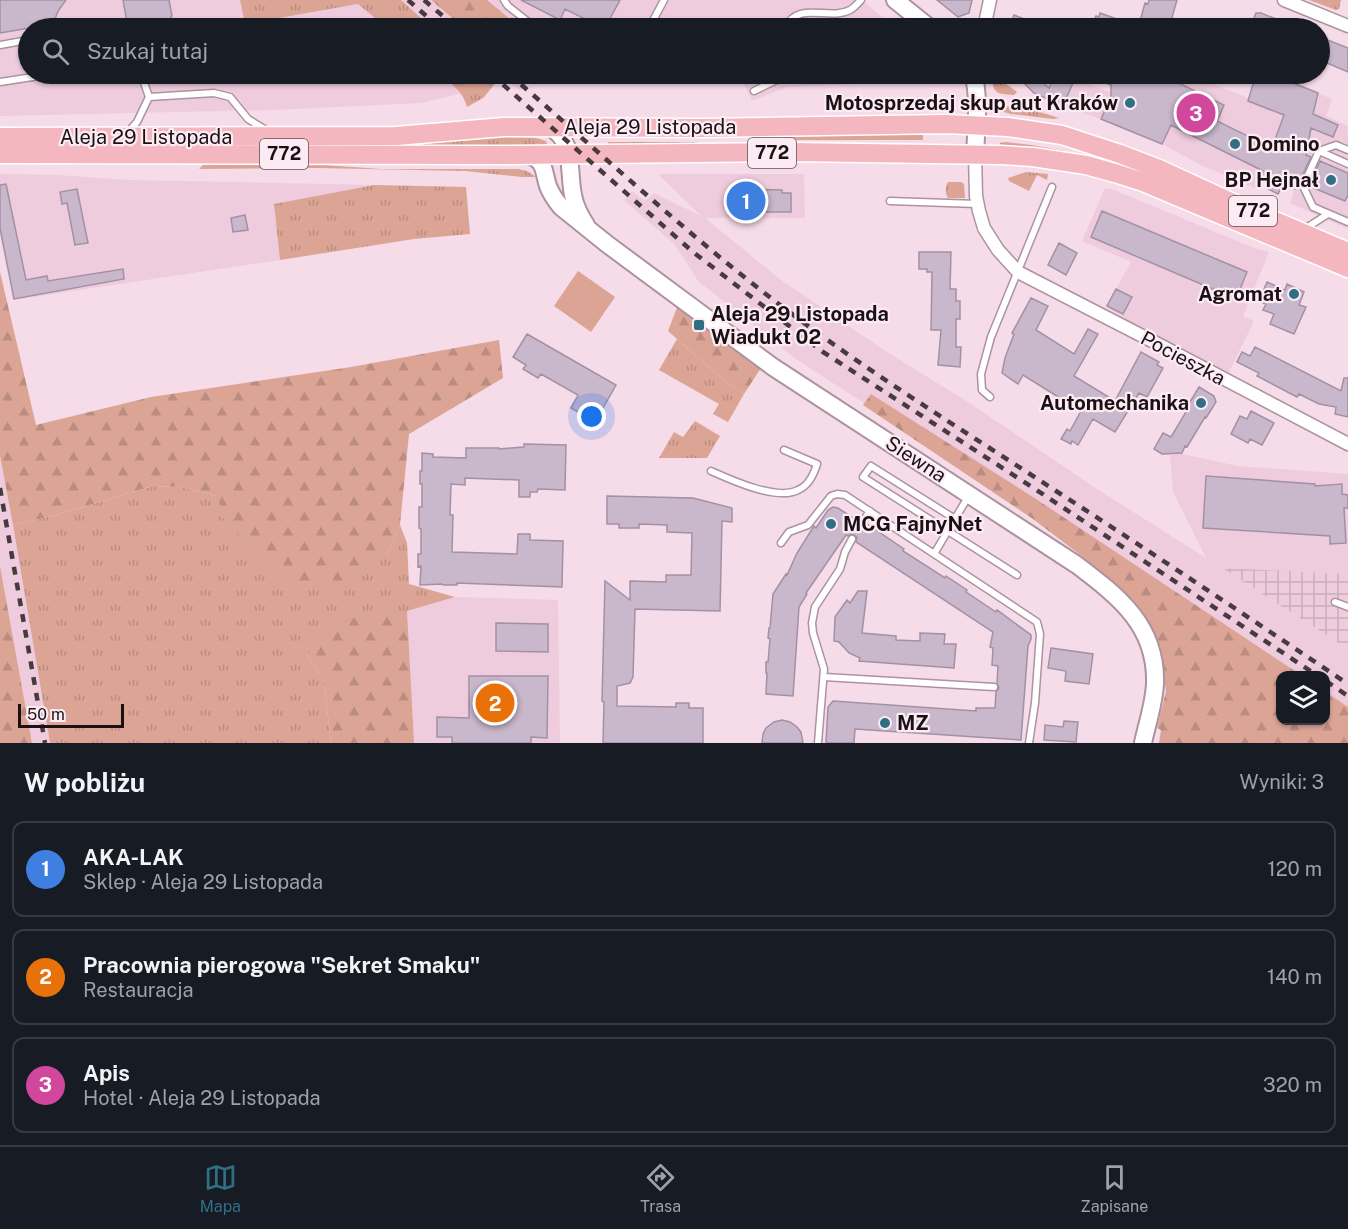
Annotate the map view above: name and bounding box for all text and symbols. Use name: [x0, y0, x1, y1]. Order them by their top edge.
search box: [18, 18, 1330, 84]
icon: search: [39, 35, 72, 68]
text: Szukaj tutaj: [87, 38, 208, 64]
pin: 3: [1176, 90, 1216, 136]
place label: Motosprzedaj skup aut Kraków: [825, 91, 1118, 115]
marker: Motosprzedaj skup aut Kraków: [1123, 96, 1137, 110]
street label: Aleja 29 Listopada: [564, 115, 736, 139]
street label: Aleja 29 Listopada: [60, 125, 232, 149]
place label: Domino: [1247, 132, 1320, 156]
marker: Domino: [1228, 137, 1242, 151]
road number: 772: [748, 138, 796, 168]
road number: 772: [260, 139, 308, 169]
place label: BP Hejnał: [1224, 168, 1319, 192]
marker: BP Hejnał: [1324, 173, 1338, 187]
pin: 1: [726, 178, 766, 224]
road number: 772: [1229, 196, 1277, 226]
place label: Agromat: [1198, 282, 1282, 306]
marker: Agromat: [1287, 287, 1301, 301]
place label: Aleja 29 Listopada Wiadukt 02: [711, 302, 889, 349]
marker: Aleja 29 Listopada Wiadukt 02: [692, 318, 706, 332]
street label: Pocieszka: [1137, 326, 1229, 390]
place label: Automechanika: [1040, 391, 1189, 415]
marker: Automechanika: [1194, 396, 1208, 410]
your location: [577, 402, 606, 431]
street label: Siewna: [881, 430, 951, 488]
place label: MCG FajnyNet: [843, 512, 982, 536]
marker: MCG FajnyNet: [824, 517, 838, 531]
map controls: [1276, 671, 1330, 725]
button: layers: [1276, 671, 1330, 725]
pin: 2: [476, 680, 514, 726]
scale bar: [18, 701, 124, 728]
text: 50 m: [27, 705, 65, 724]
place label: MZ: [897, 711, 929, 735]
marker: MZ: [878, 716, 892, 730]
text: W pobliżu: [24, 767, 145, 798]
text: Wyniki: 3: [1240, 770, 1324, 794]
text: AKA-LAK: [83, 844, 184, 870]
text: 1: [41, 857, 50, 881]
text: 120 m: [1268, 857, 1322, 881]
text: Sklep · Aleja 29 Listopada: [83, 870, 323, 894]
text: Pracownia pierogowa "Sekret Smaku": [83, 952, 480, 978]
text: 2: [39, 965, 52, 989]
text: 140 m: [1267, 965, 1322, 989]
text: Restauracja: [83, 978, 194, 1002]
text: Apis: [83, 1060, 130, 1086]
text: 3: [39, 1073, 52, 1097]
text: 320 m: [1263, 1073, 1322, 1097]
text: Hotel · Aleja 29 Listopada: [83, 1086, 321, 1110]
tab: Mapa: [200, 1161, 241, 1216]
tab: Trasa: [640, 1161, 681, 1216]
tab: Zapisane: [1080, 1161, 1148, 1216]

